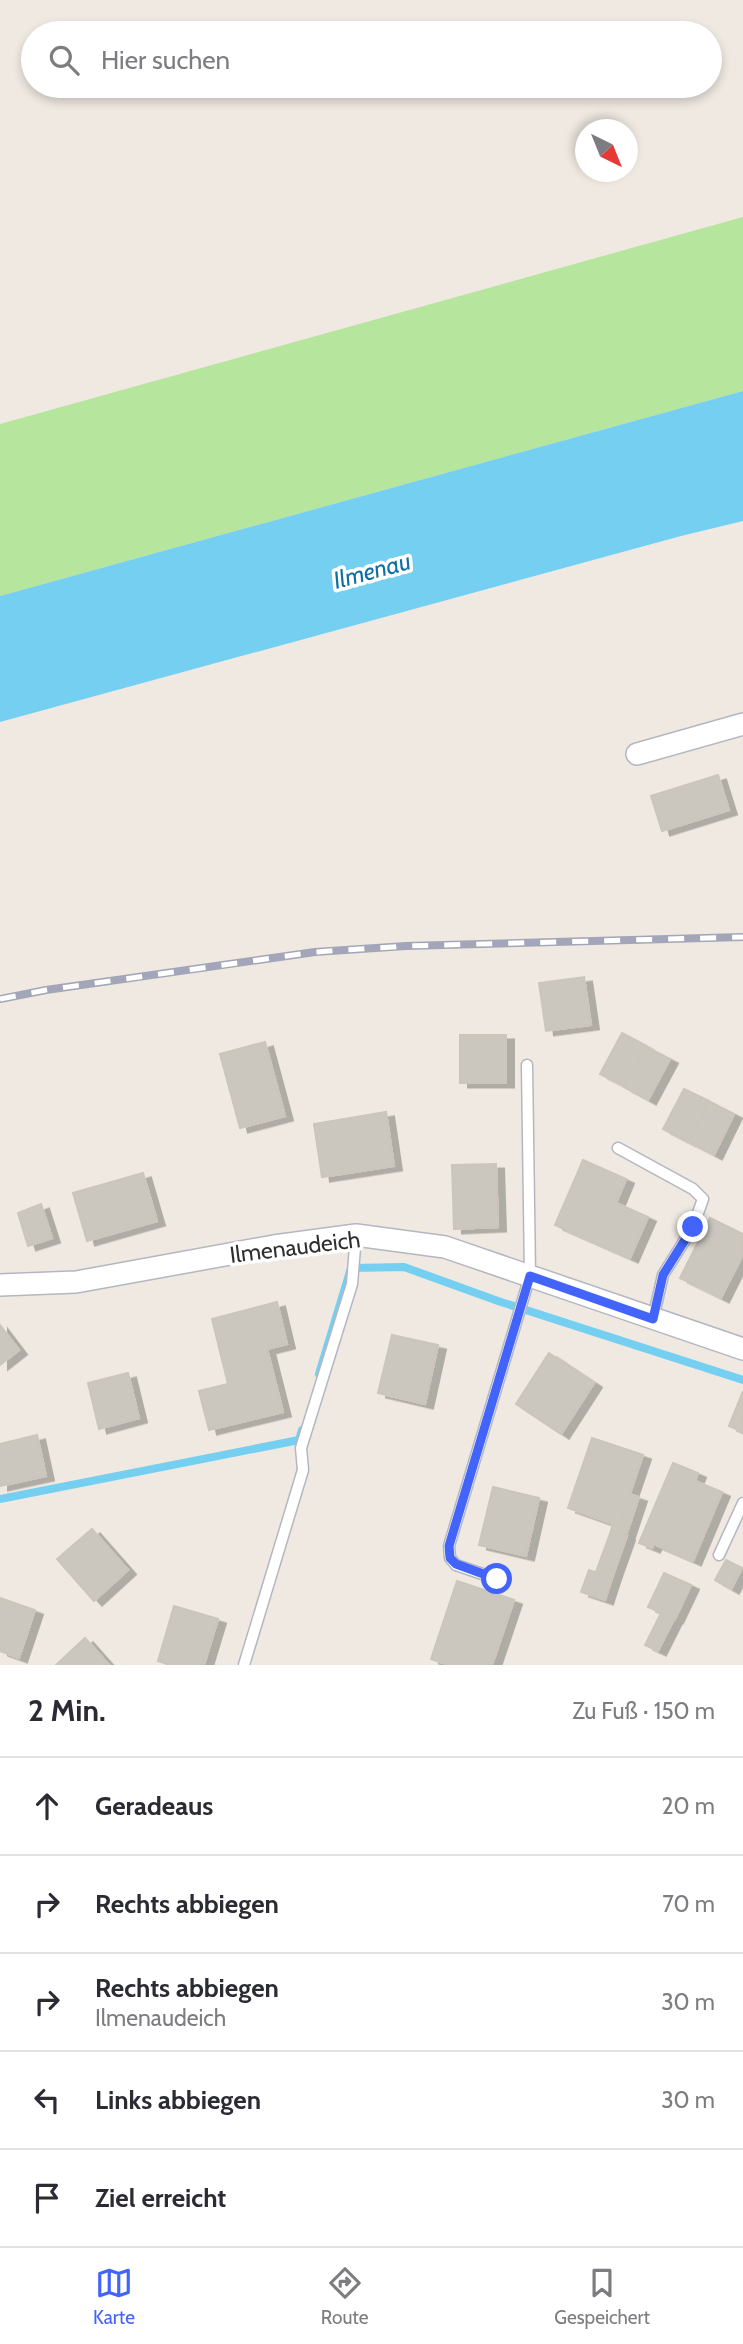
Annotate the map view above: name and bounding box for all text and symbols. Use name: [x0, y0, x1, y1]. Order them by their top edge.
search box: [21, 21, 722, 98]
icon: search: [45, 41, 83, 79]
text: Hier suchen: [101, 44, 230, 76]
north arrow: [575, 119, 638, 182]
water label: Ilmenau: [330, 546, 414, 595]
route end: [677, 1211, 708, 1242]
street label: Ilmenaudeich: [228, 1225, 362, 1269]
route start: [481, 1563, 512, 1594]
text: 2 Min.: [28, 1692, 106, 1729]
text: Zu Fuß · 150 m: [572, 1697, 715, 1725]
icon: ahead: [28, 1787, 66, 1825]
text: Geradeaus: [95, 1790, 213, 1822]
text: 20 m: [662, 1792, 715, 1820]
icon: right: [28, 1885, 66, 1923]
text: Rechts abbiegen: [95, 1888, 279, 1920]
text: 70 m: [662, 1890, 715, 1918]
text: Rechts abbiegen: [95, 1972, 279, 2004]
icon: right: [28, 1983, 66, 2021]
text: 30 m: [661, 1988, 715, 2016]
text: Ilmenaudeich: [95, 2004, 226, 2032]
icon: left: [28, 2081, 66, 2119]
text: Links abbiegen: [95, 2084, 261, 2116]
text: 30 m: [661, 2086, 715, 2114]
icon: arrive: [28, 2179, 66, 2217]
text: Ziel erreicht: [95, 2182, 226, 2214]
tab: Karte: [93, 2264, 135, 2329]
tab: Route: [321, 2264, 368, 2329]
tab: Gespeichert: [554, 2264, 650, 2329]

